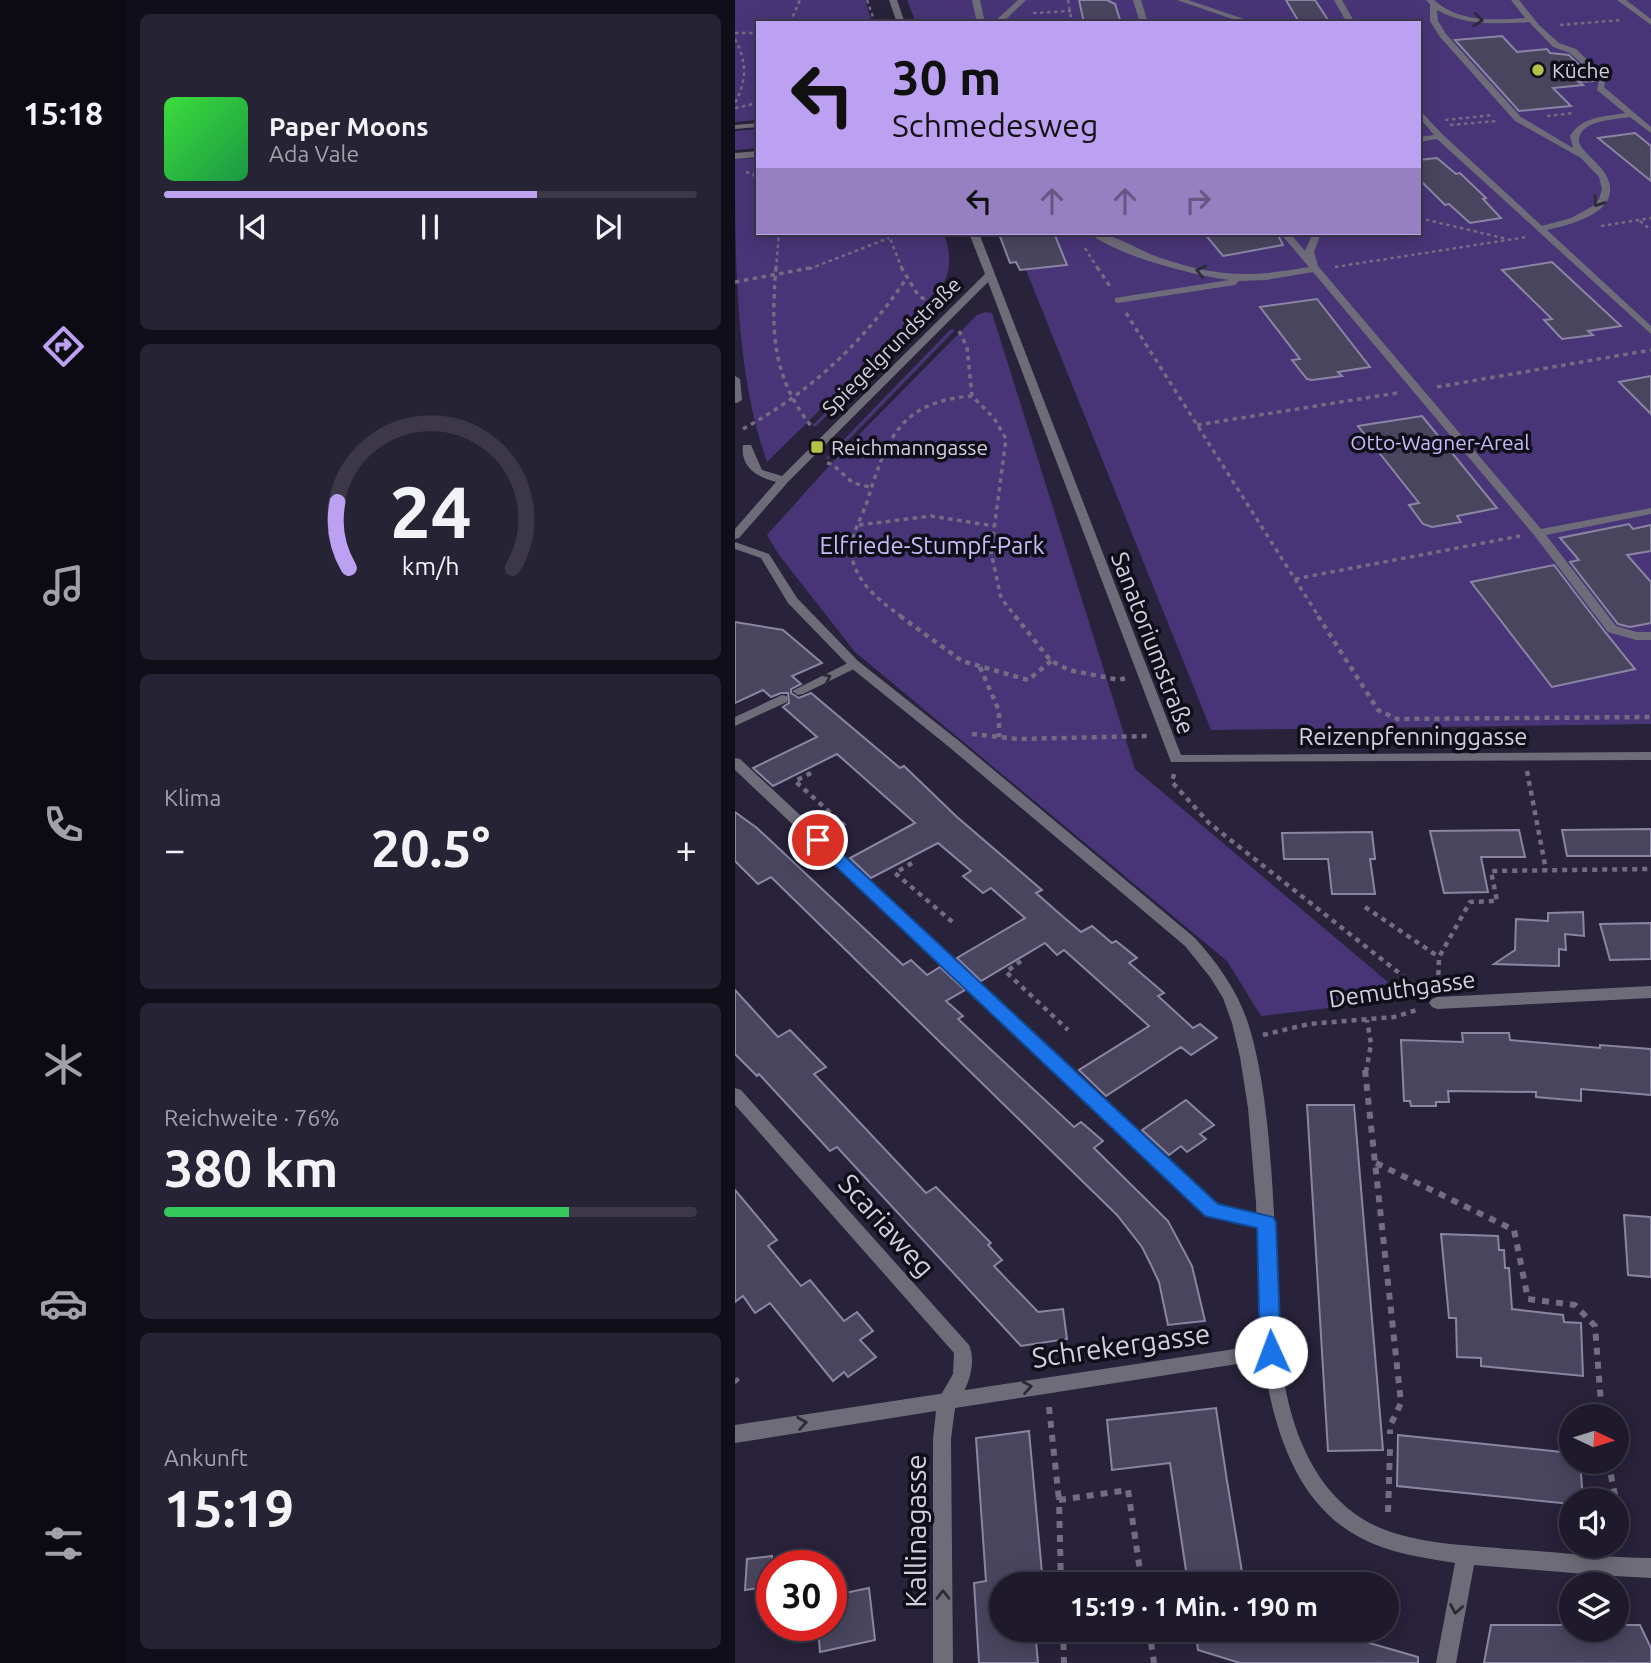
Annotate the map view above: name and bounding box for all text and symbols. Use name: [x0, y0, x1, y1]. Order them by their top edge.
one-way arrow: [1472, 12, 1484, 27]
icon: left: [777, 49, 868, 140]
text: 30 m: [892, 49, 1001, 104]
place label: Küche: [1552, 58, 1610, 82]
marker: Küche: [1530, 62, 1546, 78]
text: 15:18: [23, 95, 103, 131]
text: Schmedesweg: [892, 107, 1098, 143]
text: Paper Moons: [269, 112, 428, 141]
text: Ada Vale: [269, 141, 359, 166]
icon: left: [960, 182, 998, 220]
icon: ahead: [1033, 182, 1071, 220]
icon: ahead: [1106, 182, 1144, 220]
icon: right: [1179, 182, 1217, 220]
one-way arrow: [1594, 195, 1606, 207]
icon: previous: [234, 208, 272, 246]
icon: pause: [411, 208, 449, 246]
icon: next: [589, 208, 627, 246]
one-way arrow: [1195, 264, 1207, 279]
street label: Spiegelgrundstraße: [817, 272, 965, 420]
icon: directions: [39, 322, 88, 371]
park label: Otto-Wagner-Areal: [1350, 430, 1530, 454]
place label: Reichmanngasse: [831, 435, 988, 459]
marker: Reichmanngasse: [809, 439, 825, 455]
text: 24: [389, 470, 472, 552]
park label: Elfriede-Stumpf-Park: [819, 532, 1045, 559]
street label: Sanatoriumstraße: [1106, 548, 1200, 738]
text: km/h: [402, 551, 459, 579]
icon: music: [39, 561, 88, 610]
one-way arrow: [819, 672, 831, 686]
street label: Reizenpfenninggasse: [1298, 723, 1528, 750]
text: Klima: [164, 785, 221, 810]
icon: phone: [39, 800, 88, 849]
pin: [788, 810, 848, 870]
text: 20.5°: [371, 819, 490, 877]
icon: arrive: [799, 821, 837, 859]
text: −: [164, 828, 185, 870]
text: +: [676, 828, 697, 870]
street label: Demuthgasse: [1327, 965, 1477, 1013]
icon: climate: [39, 1040, 88, 1089]
text: Reichweite · 76%: [164, 1105, 340, 1130]
text: 380 km: [164, 1139, 338, 1197]
street label: Scariaweg: [833, 1167, 941, 1283]
icon: car: [39, 1279, 88, 1328]
position arrow: [1234, 1315, 1308, 1389]
street label: Schrekergasse: [1030, 1317, 1212, 1373]
one-way arrow: [1021, 1380, 1033, 1395]
north arrow: [1559, 1404, 1629, 1474]
map controls: [1559, 1404, 1629, 1642]
one-way arrow: [796, 1416, 808, 1431]
text: Ankunft: [164, 1445, 248, 1470]
street label: Kallinagasse: [900, 1454, 931, 1608]
text: 15:19: [164, 1479, 294, 1537]
button: sound: [1559, 1488, 1629, 1558]
icon: filters: [39, 1519, 88, 1568]
speed limit sign: 30: [756, 1550, 847, 1641]
button: layers: [1559, 1572, 1629, 1642]
one-way arrow: [935, 1589, 951, 1600]
text: 15:19 · 1 Min. · 190 m: [1070, 1592, 1318, 1621]
one-way arrow: [1449, 1603, 1464, 1615]

